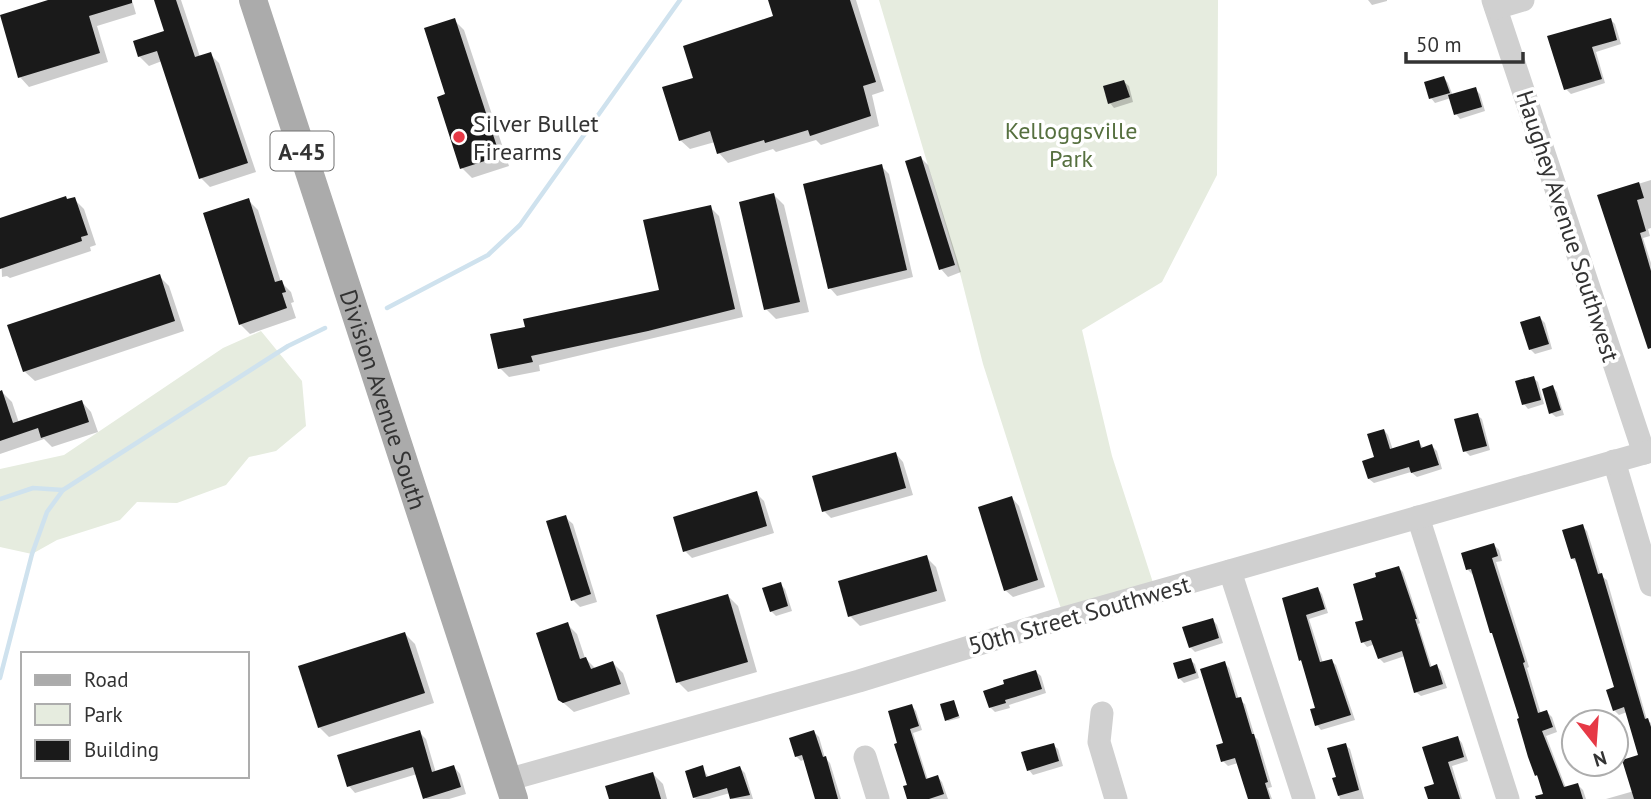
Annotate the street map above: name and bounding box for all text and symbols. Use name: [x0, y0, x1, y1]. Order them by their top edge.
scale bar: [1406, 21, 1523, 65]
text: 50 m: [1416, 31, 1462, 58]
street label: Haughey Avenue Southwest: [1509, 86, 1627, 366]
place label: Silver Bullet Firearms: [473, 108, 599, 167]
park label: Kelloggsville Park: [1005, 115, 1137, 174]
marker: Silver Bullet Firearms: [451, 129, 467, 145]
road number: A-45: [270, 132, 334, 170]
street label: Division Avenue South: [333, 285, 434, 513]
street label: 50th Street Southwest: [965, 569, 1193, 661]
legend: [21, 652, 248, 778]
text: Road: [84, 666, 128, 693]
text: Park: [84, 701, 123, 728]
north arrow: [1560, 708, 1630, 778]
text: Building: [84, 736, 159, 763]
text: N: [1590, 746, 1609, 773]

